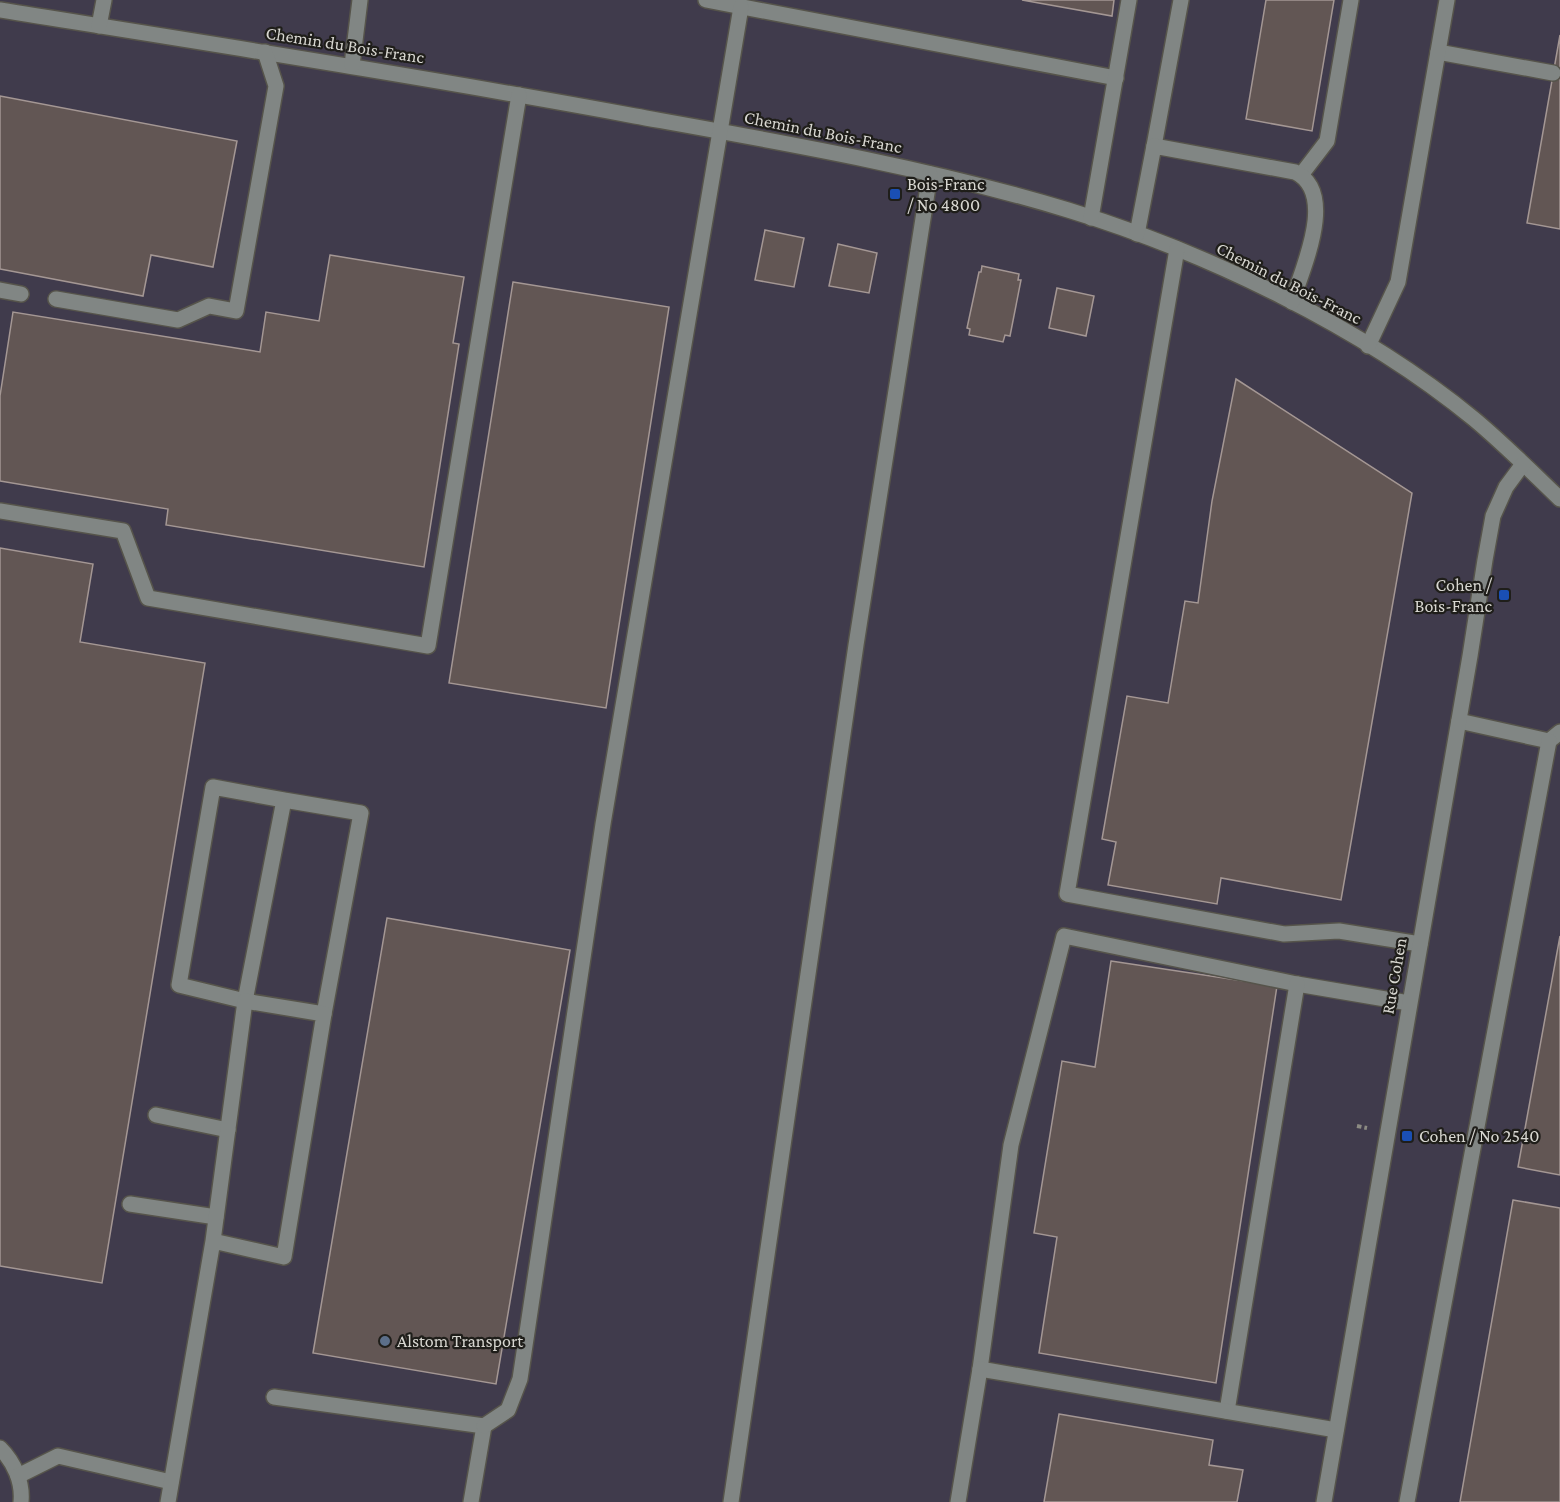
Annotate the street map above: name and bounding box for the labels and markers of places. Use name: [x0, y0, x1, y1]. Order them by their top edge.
place label: Bois-Franc / No 4800: [907, 174, 985, 215]
marker: Bois-Franc / No 4800: [888, 187, 902, 201]
place label: Cohen / Bois-Franc: [1415, 575, 1493, 616]
marker: Cohen / Bois-Franc: [1497, 588, 1511, 602]
place label: Cohen / No 2540: [1419, 1126, 1539, 1146]
marker: Cohen / No 2540: [1400, 1129, 1414, 1143]
place label: Alstom Transport: [397, 1331, 524, 1351]
marker: Alstom Transport: [378, 1334, 392, 1348]

